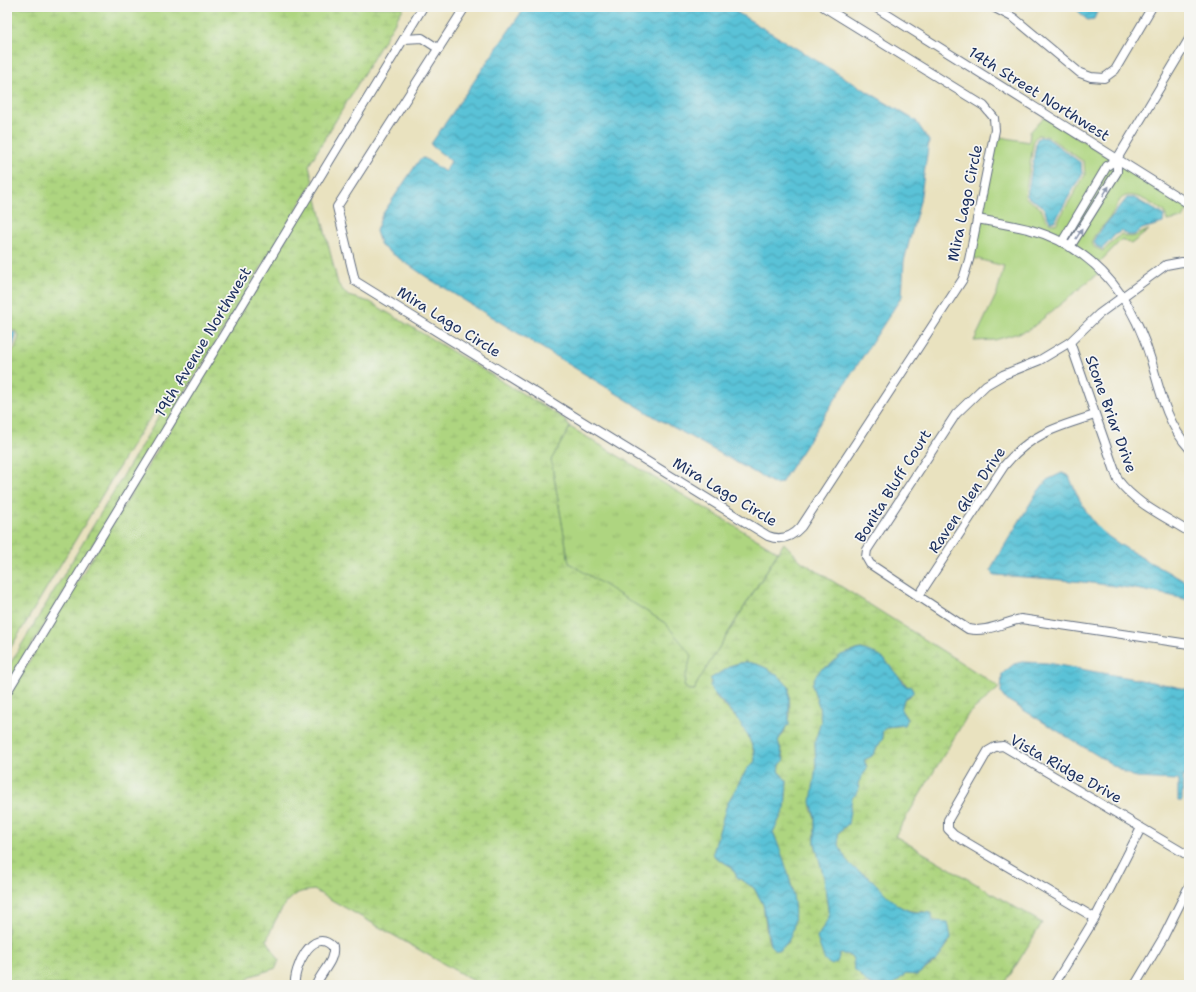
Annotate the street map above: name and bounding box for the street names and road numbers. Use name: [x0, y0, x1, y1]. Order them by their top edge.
street label: 14th Street Northwest: [965, 42, 1113, 146]
street label: Mira Lago Circle: [943, 143, 987, 263]
street label: 19th Avenue Northwest: [150, 263, 256, 421]
street label: Mira Lago Circle: [393, 282, 505, 362]
street label: Stone Briar Drive: [1080, 353, 1142, 475]
street label: Bonita Bluff Court: [850, 426, 936, 546]
street label: Raven Glen Drive: [924, 443, 1010, 557]
street label: Mira Lago Circle: [669, 453, 781, 531]
street label: Vista Ridge Drive: [1006, 730, 1126, 808]

